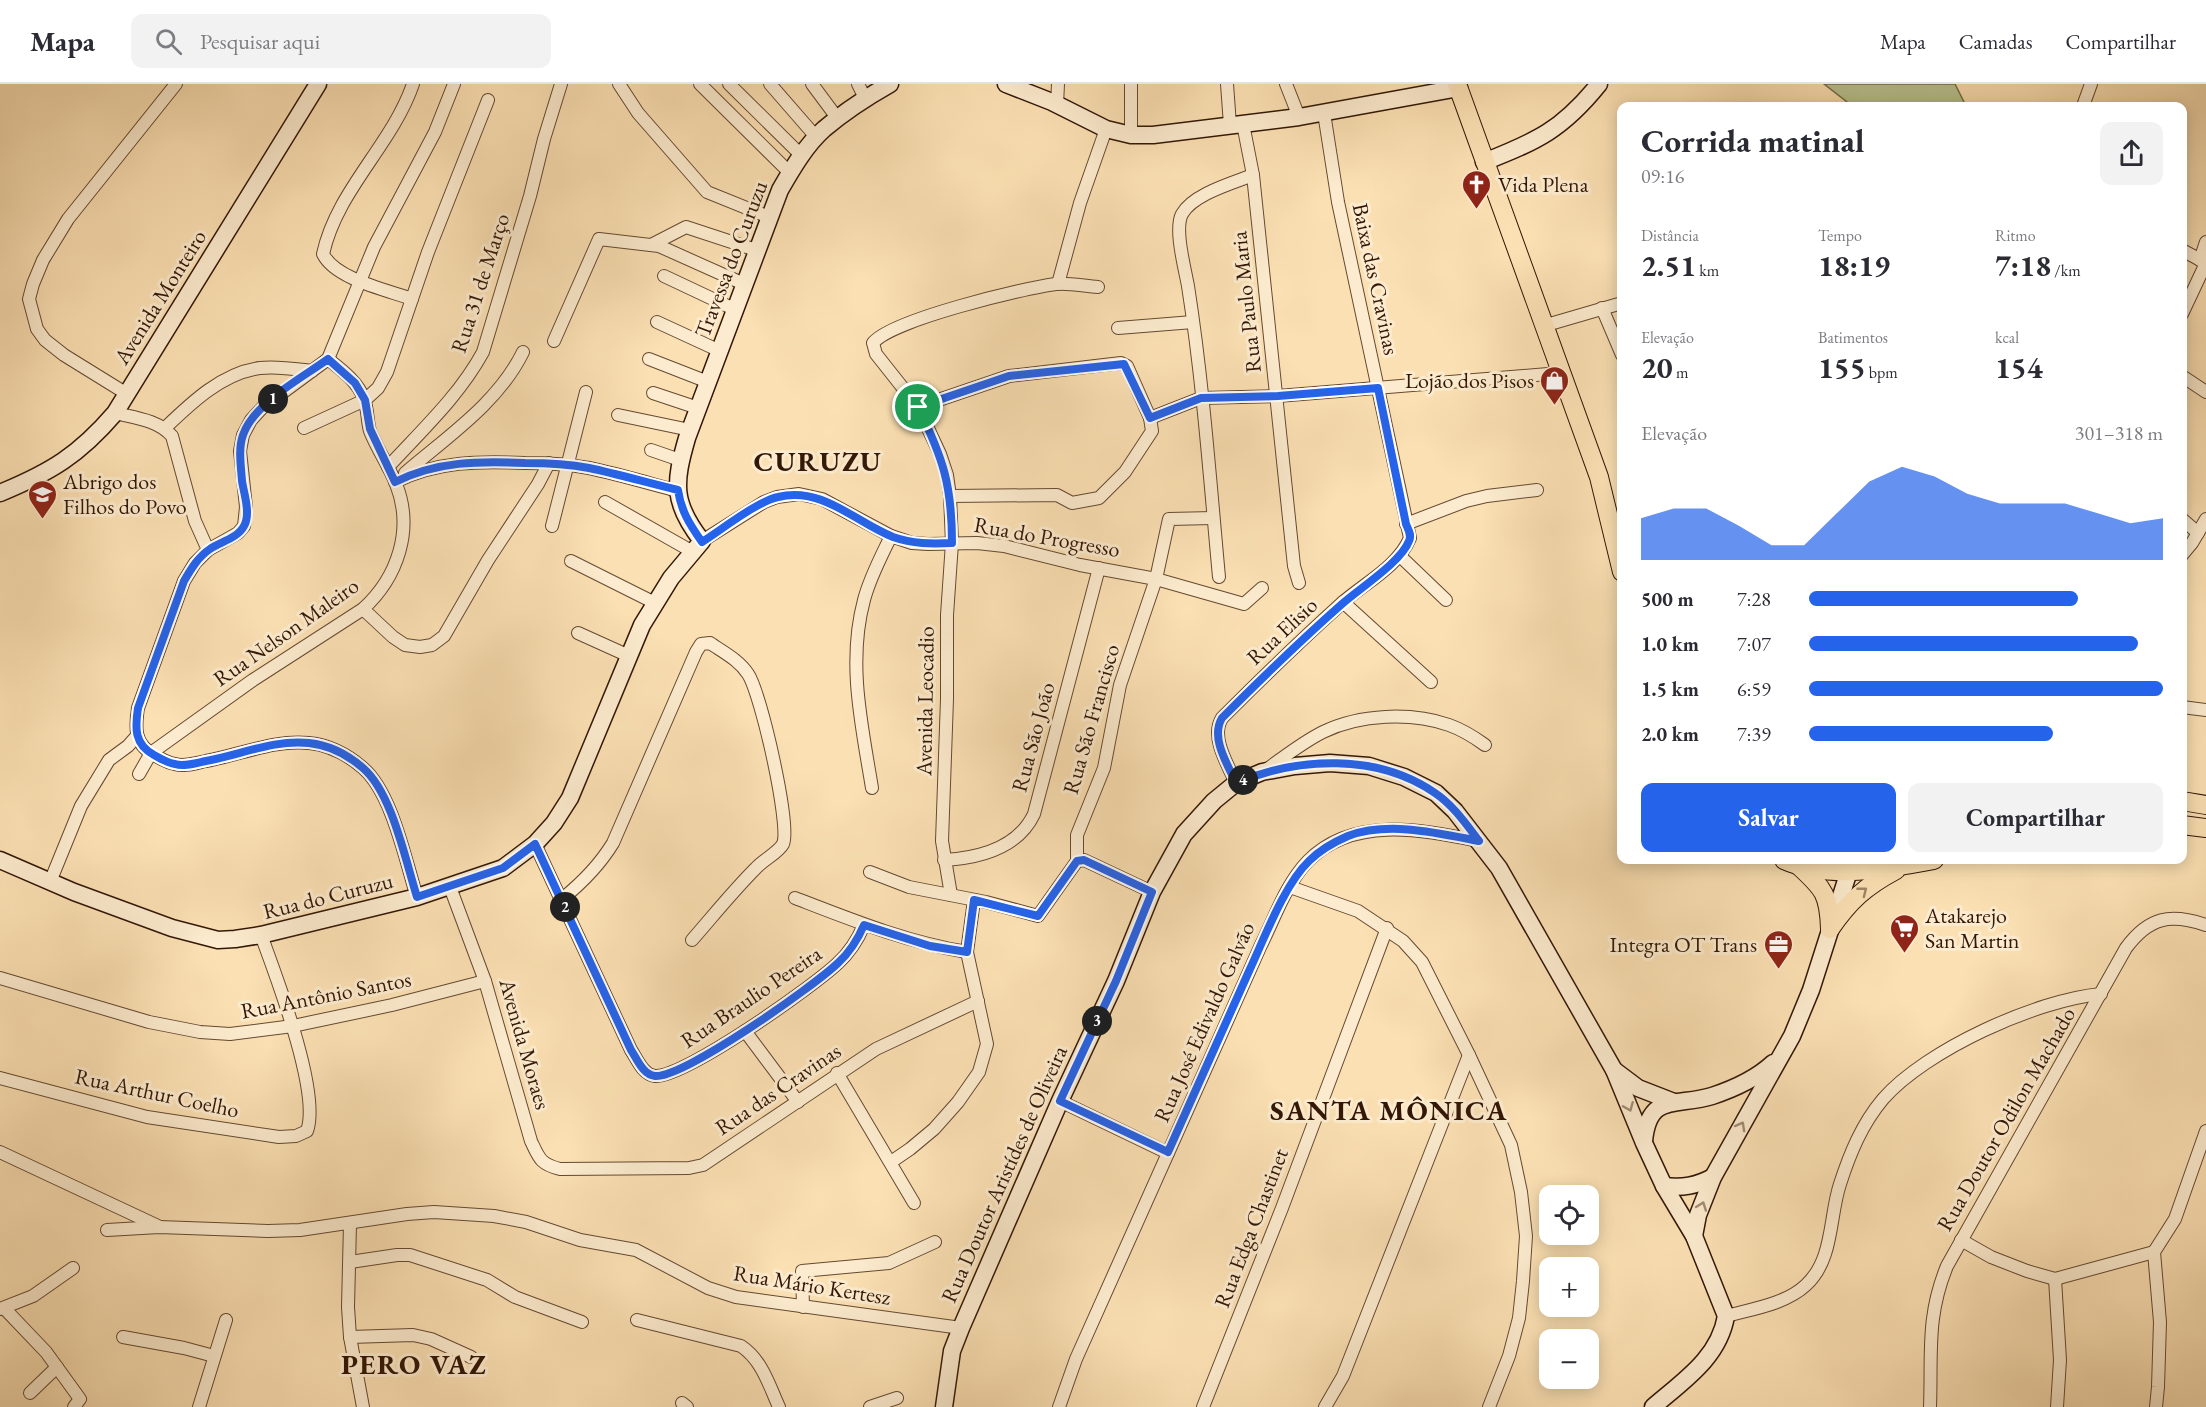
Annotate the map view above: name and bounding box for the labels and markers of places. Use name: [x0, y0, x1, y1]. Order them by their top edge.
church icon: Vida Plena: [1461, 168, 1493, 210]
place label: Vida Plena: [1498, 170, 1589, 199]
shop icon: Lojão dos Pisos: [1539, 364, 1571, 406]
place label: Lojão dos Pisos: [1405, 366, 1534, 395]
pin: [892, 381, 943, 432]
pin: 1: [258, 384, 288, 414]
place label: Abrigo dos Filhos do Povo: [62, 467, 187, 521]
school or university icon: Abrigo dos Filhos do Povo: [26, 478, 58, 520]
pin: 4: [1228, 765, 1258, 795]
pin: 2: [550, 892, 580, 922]
place label: Atakarejo San Martin: [1924, 901, 2020, 955]
supermarket icon: Atakarejo San Martin: [1888, 912, 1920, 954]
office icon: Integra OT Trans: [1762, 928, 1794, 970]
place label: Integra OT Trans: [1609, 930, 1757, 959]
pin: 3: [1082, 1006, 1112, 1036]

